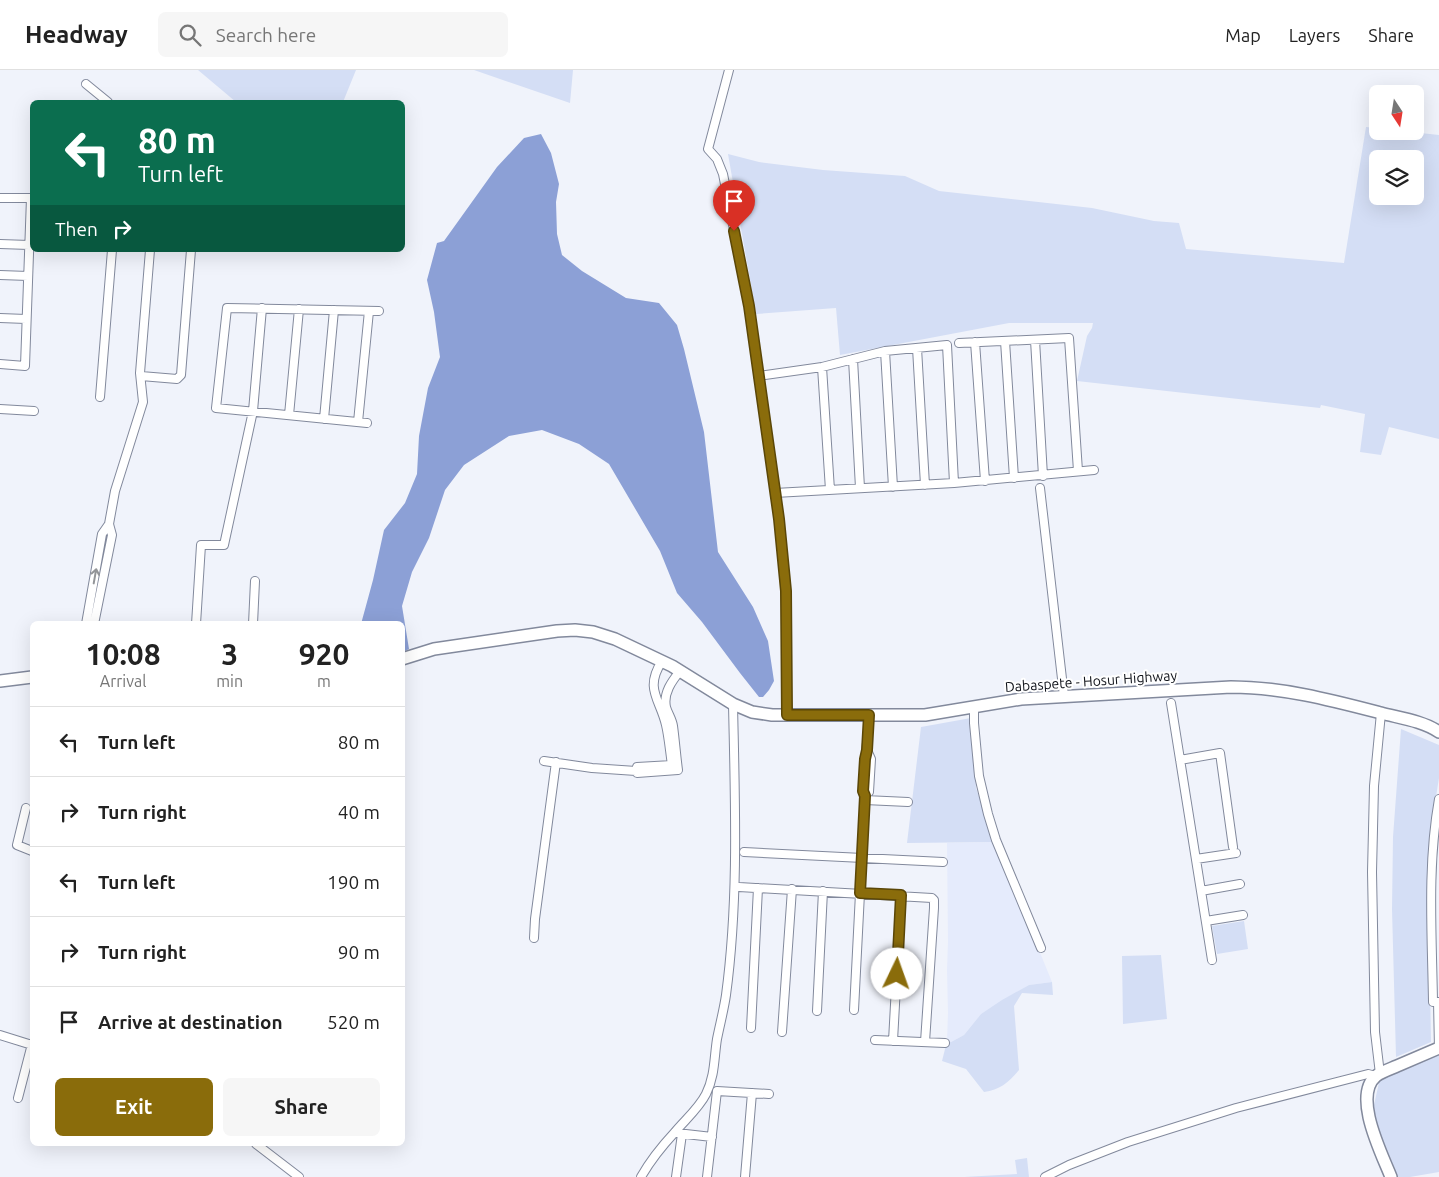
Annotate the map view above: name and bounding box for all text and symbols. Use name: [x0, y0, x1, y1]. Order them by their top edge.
search box: [158, 12, 508, 57]
text: Headway: [25, 21, 128, 48]
icon: search: [176, 21, 204, 49]
text: Search here: [216, 24, 316, 46]
text: Map: [1225, 25, 1261, 45]
text: Layers: [1289, 25, 1340, 45]
text: Share: [1368, 25, 1414, 45]
north arrow: [1369, 85, 1424, 140]
map controls: [1369, 85, 1424, 205]
icon: left: [55, 120, 120, 185]
text: 80 m: [138, 120, 216, 160]
button: layers: [1369, 150, 1424, 205]
text: Turn left: [138, 161, 223, 186]
pin: [713, 180, 755, 231]
icon: arrive: [720, 187, 748, 215]
icon: right: [108, 215, 136, 243]
text: Then: [55, 218, 98, 240]
one-way arrow: [90, 568, 100, 584]
text: 10:08: [86, 637, 161, 671]
text: 3: [221, 637, 238, 671]
text: 920: [299, 637, 349, 671]
street label: Dabaspete - Hosur Highway: [1004, 667, 1178, 695]
text: Arrival: [100, 672, 146, 690]
text: min: [216, 672, 243, 690]
text: m: [317, 672, 331, 690]
icon: left: [55, 728, 83, 756]
text: Turn left: [98, 731, 176, 753]
text: 80 m: [338, 731, 380, 753]
icon: right: [55, 798, 83, 826]
text: Turn right: [98, 801, 186, 823]
text: 40 m: [338, 801, 380, 823]
icon: left: [55, 868, 83, 896]
text: Turn left: [98, 871, 176, 893]
text: 190 m: [327, 871, 380, 893]
icon: right: [55, 938, 83, 966]
text: Turn right: [98, 941, 186, 963]
text: 90 m: [338, 941, 380, 963]
position arrow: [870, 947, 922, 999]
icon: arrive: [55, 1008, 83, 1036]
text: Arrive at destination: [98, 1011, 283, 1033]
text: 520 m: [327, 1011, 380, 1033]
button: Exit: [55, 1078, 213, 1136]
button: Share: [223, 1078, 380, 1136]

